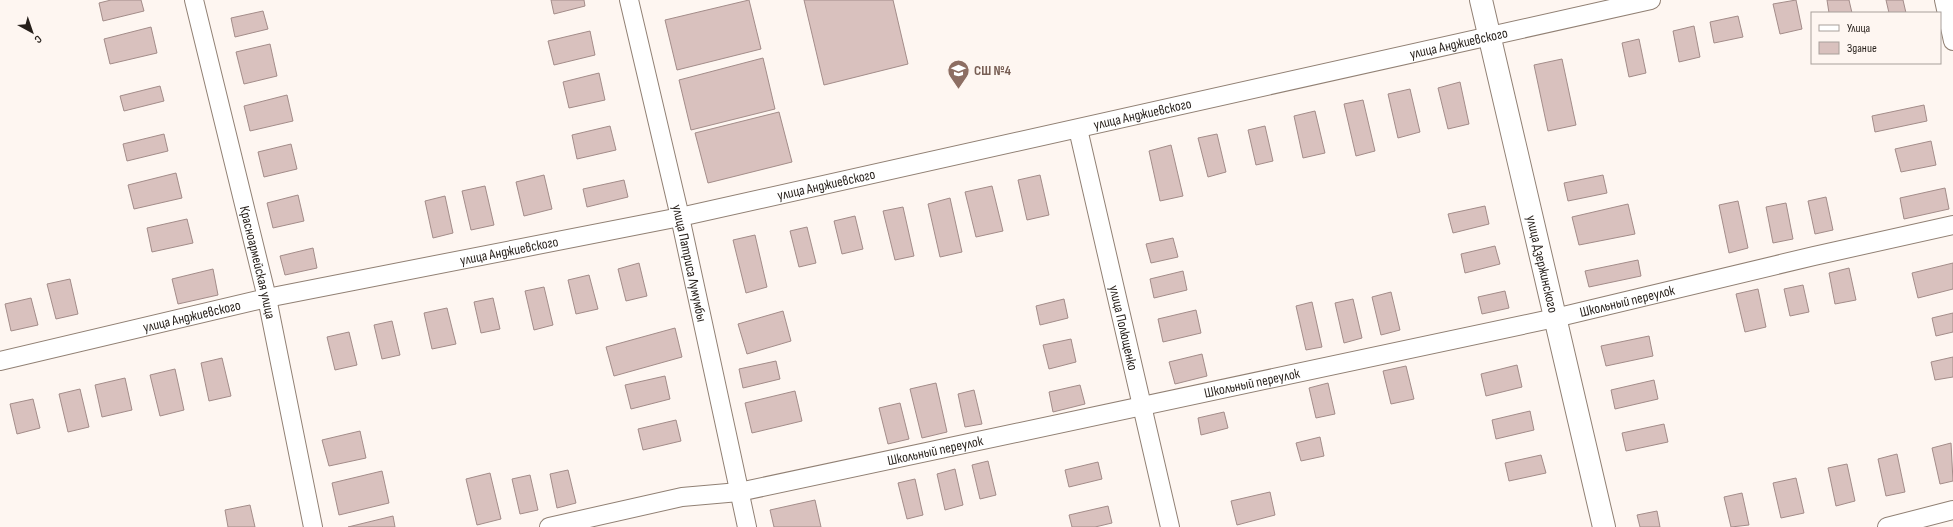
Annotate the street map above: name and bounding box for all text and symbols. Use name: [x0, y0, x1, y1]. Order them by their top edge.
north arrow: [12, 12, 52, 52]
legend: [1811, 12, 1941, 64]
text: Улица: [1847, 21, 1871, 36]
street label: улица Анджиевского: [1408, 24, 1509, 62]
text: С: [31, 32, 44, 46]
text: Здание: [1847, 41, 1877, 56]
school or university icon: СШ №4: [946, 57, 972, 90]
place label: СШ №4: [974, 62, 1011, 79]
street label: улица Анджиевского: [1092, 94, 1193, 133]
street label: улица Анджиевского: [776, 165, 877, 204]
street label: улица Патриса Лумумбы: [669, 203, 711, 323]
street label: Красноармейская улица: [236, 204, 279, 320]
street label: улица Дзержинского: [1523, 213, 1562, 315]
street label: улица Анджиевского: [458, 233, 560, 268]
street label: Школьный переулок: [1578, 281, 1677, 320]
street label: улица Полющенко: [1106, 284, 1142, 372]
street label: улица Анджиевского: [141, 296, 243, 336]
street label: Школьный переулок: [1203, 364, 1302, 401]
street label: Школьный переулок: [886, 432, 985, 469]

